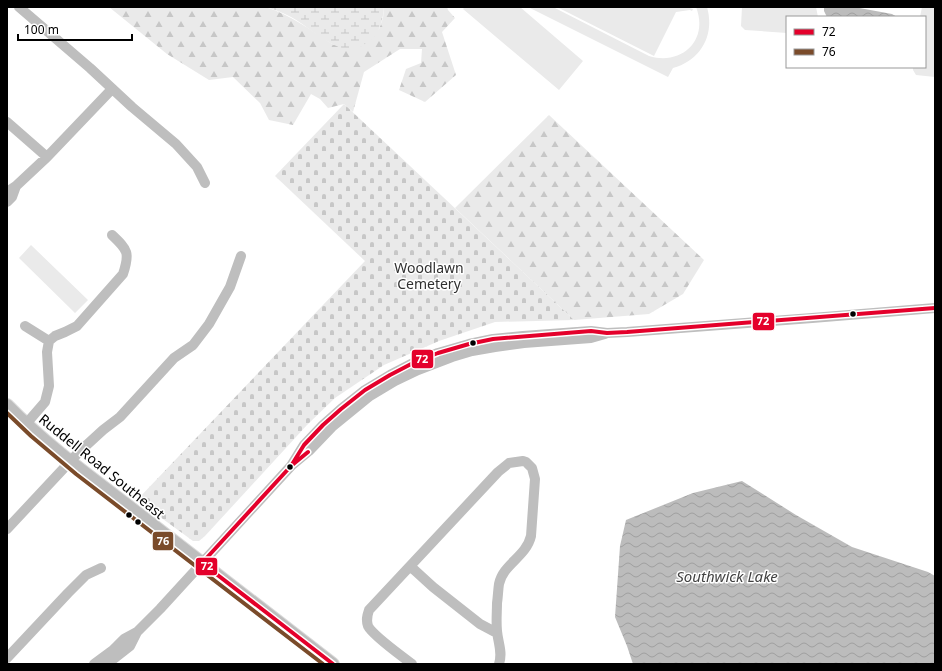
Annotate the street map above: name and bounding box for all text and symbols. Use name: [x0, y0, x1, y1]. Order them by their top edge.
scale bar: [18, 16, 132, 42]
legend: [786, 16, 926, 68]
text: 100 m: [24, 21, 59, 38]
text: 72: [822, 23, 836, 40]
text: 76: [822, 43, 836, 60]
park label: Woodlawn Cemetery: [394, 258, 464, 293]
unlabelled marker: [848, 309, 858, 319]
line badge: 72: [752, 312, 775, 331]
text: 72: [757, 313, 769, 328]
unlabelled marker: [468, 338, 478, 348]
line badge: 72: [411, 349, 434, 369]
text: 72: [416, 351, 428, 366]
street label: Ruddell Road Southeast: [35, 409, 169, 523]
unlabelled marker: [285, 462, 295, 472]
unlabelled marker: [124, 510, 134, 520]
unlabelled marker: [133, 517, 143, 527]
line badge: 76: [152, 531, 174, 551]
text: 76: [157, 533, 169, 548]
line badge: 72: [195, 557, 218, 576]
text: 72: [201, 558, 213, 573]
water label: Southwick Lake: [676, 566, 778, 586]

